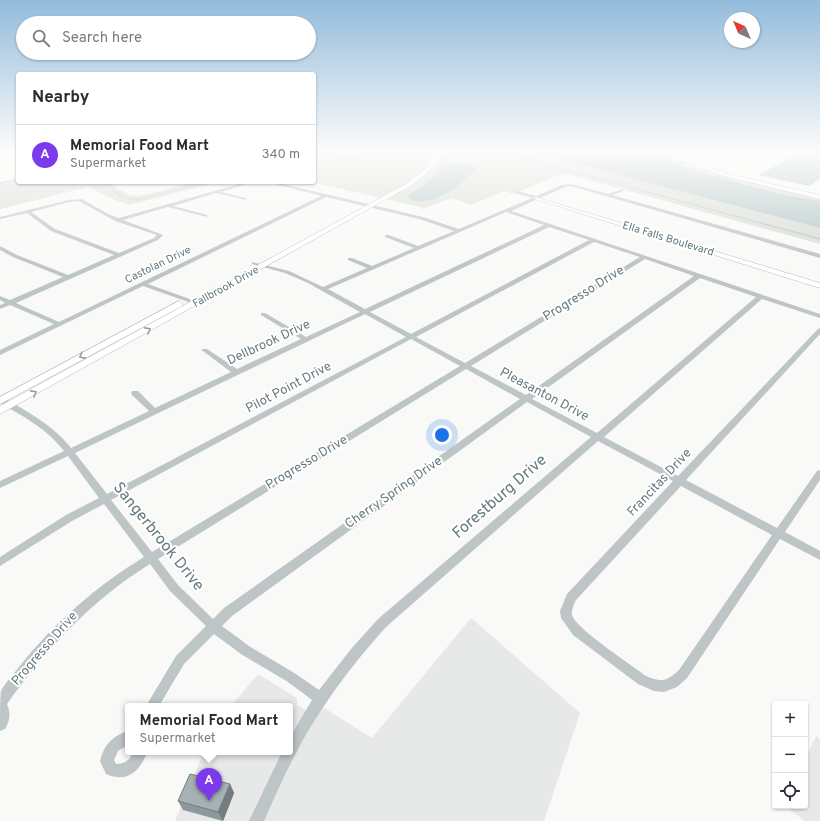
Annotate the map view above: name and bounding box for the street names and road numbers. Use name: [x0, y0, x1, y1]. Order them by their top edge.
street label: Ella Falls Boulevard: [620, 218, 716, 260]
street label: Castolan Drive: [123, 243, 193, 287]
street label: Fallbrook Drive: [190, 263, 262, 311]
street label: Progresso Drive: [541, 263, 627, 325]
street label: Dellbrook Drive: [225, 317, 313, 369]
street label: Pilot Point Drive: [243, 359, 335, 417]
street label: Pleasanton Drive: [497, 365, 591, 425]
street label: Progresso Drive: [263, 432, 351, 494]
street label: Francitas Drive: [624, 446, 696, 520]
street label: Forestburg Drive: [449, 451, 551, 543]
street label: Cherry Spring Drive: [342, 453, 446, 533]
street label: Sangerbrook Drive: [108, 479, 208, 595]
street label: Progresso Drive: [9, 609, 81, 689]

